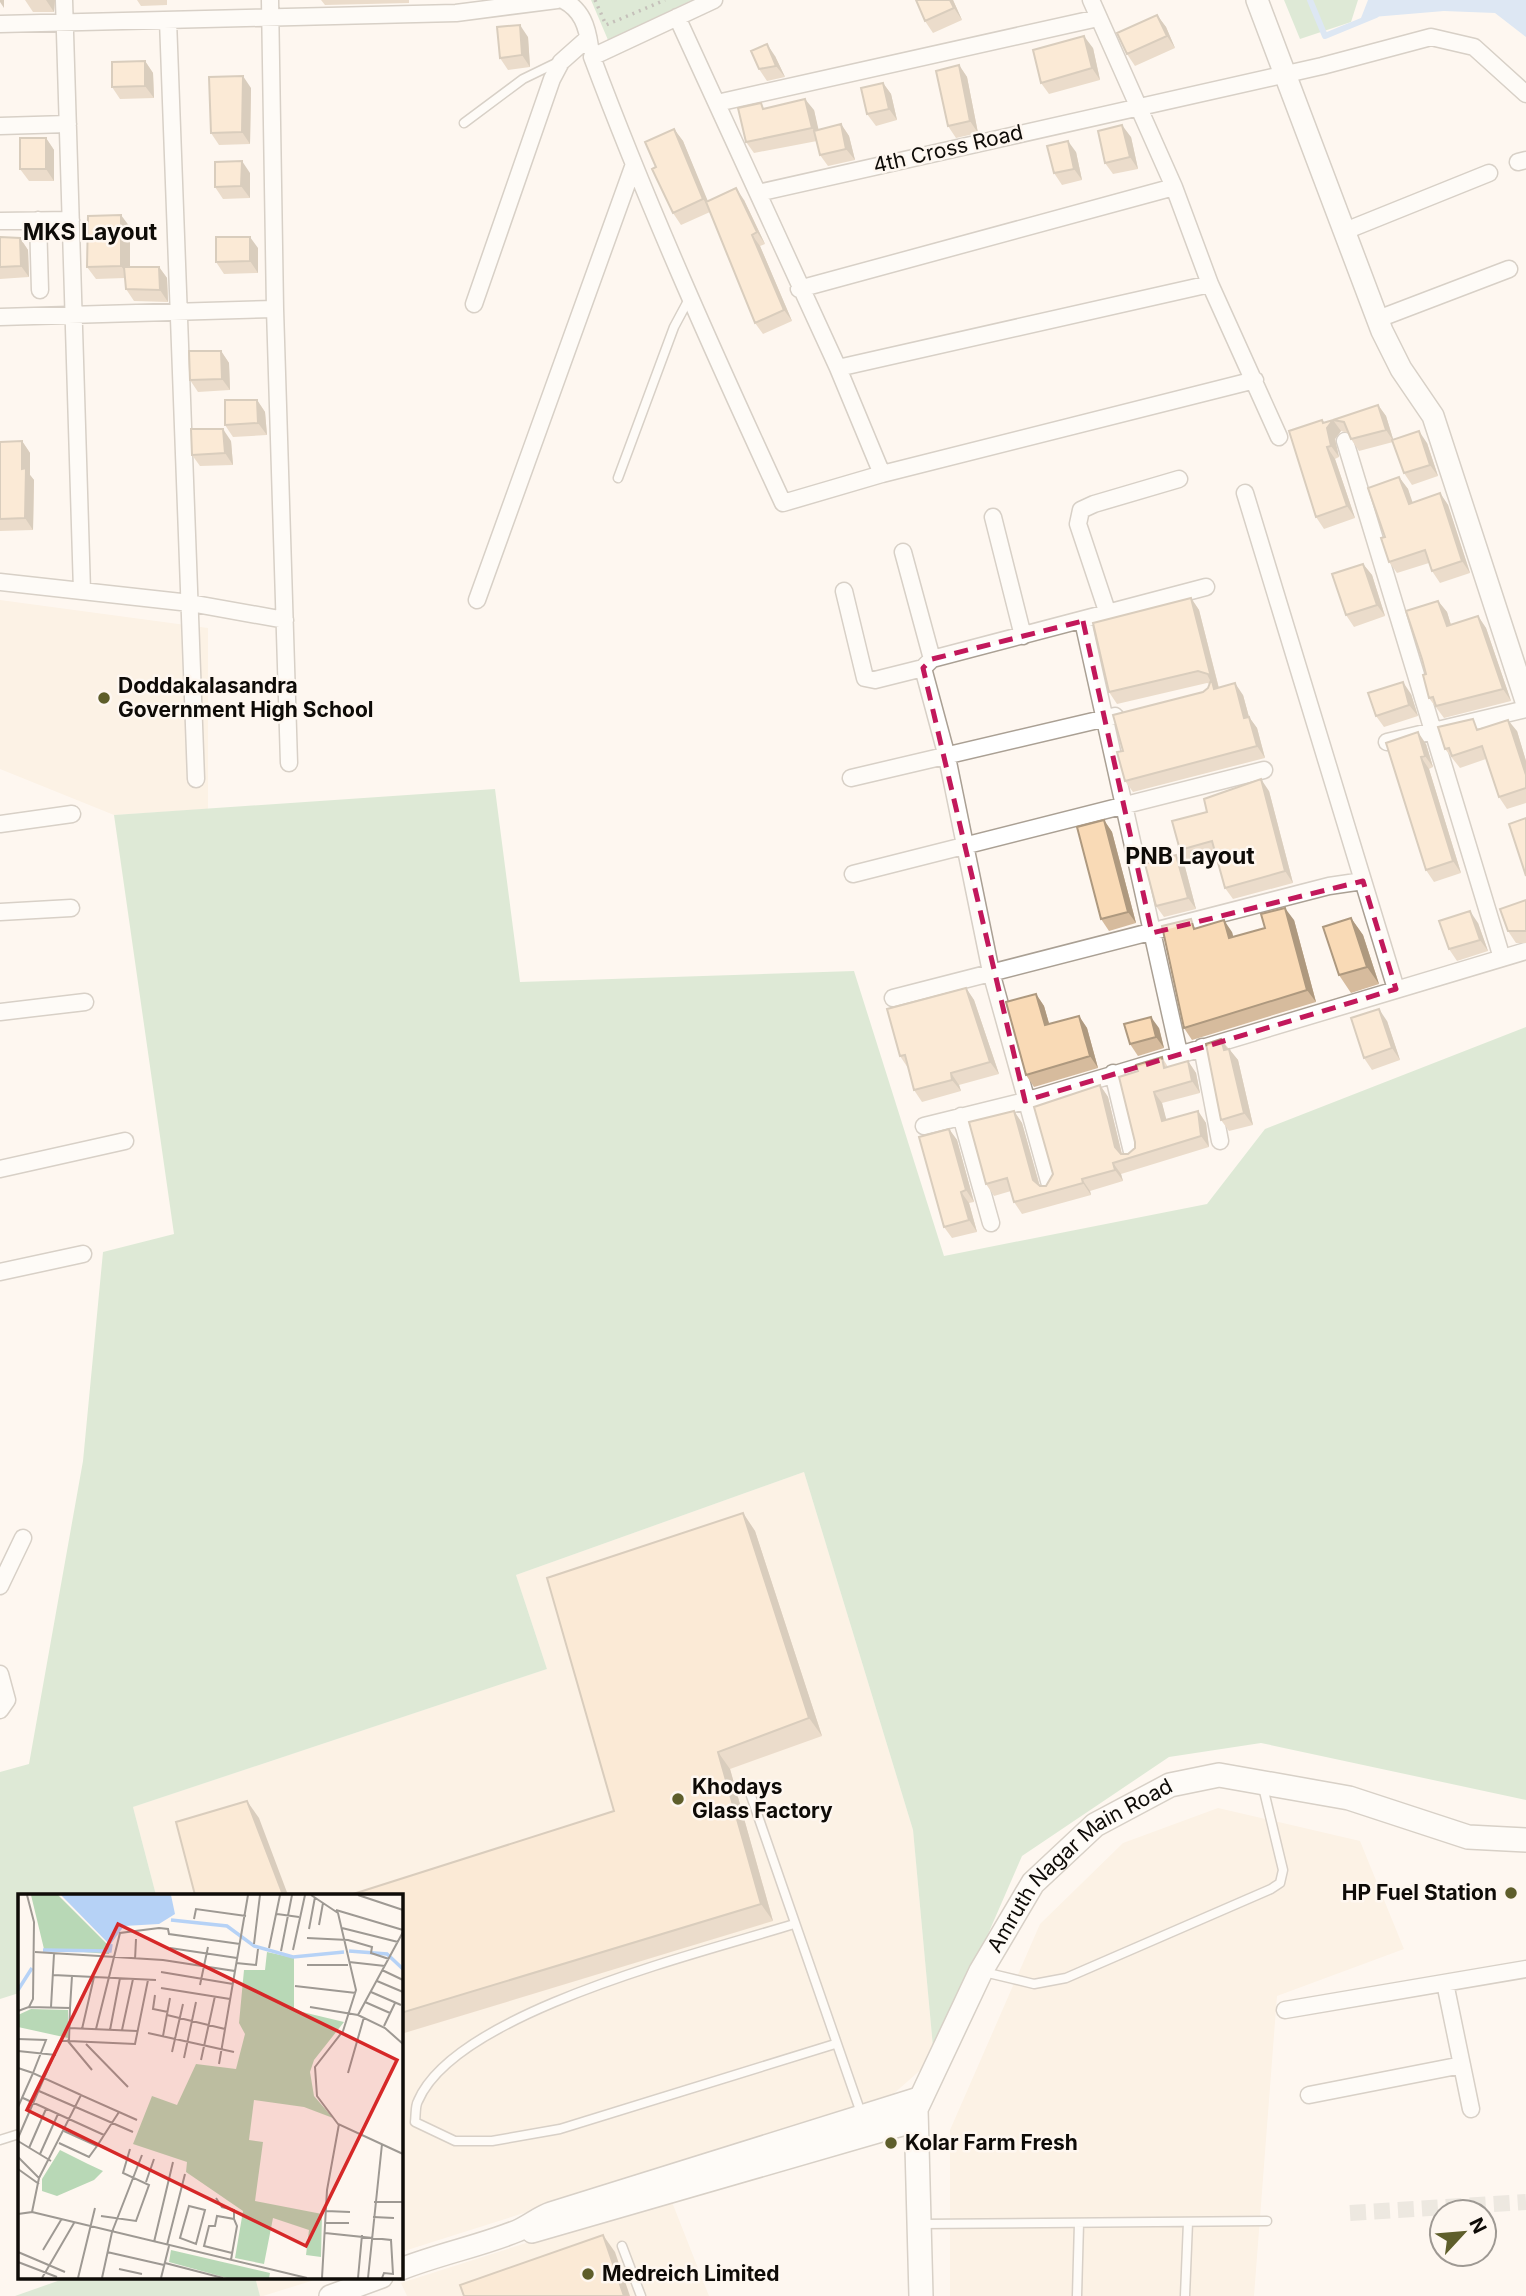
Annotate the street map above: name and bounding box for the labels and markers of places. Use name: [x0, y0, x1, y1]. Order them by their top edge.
place label: Doddakalasandra Government High School: [118, 673, 374, 722]
marker: Doddakalasandra Government High School: [96, 690, 112, 706]
place label: Khodays Glass Factory: [692, 1774, 833, 1823]
marker: Khodays Glass Factory: [670, 1791, 686, 1807]
place label: HP Fuel Station: [1342, 1880, 1497, 1905]
marker: HP Fuel Station: [1503, 1885, 1519, 1901]
place label: Kolar Farm Fresh: [905, 2130, 1078, 2155]
marker: Kolar Farm Fresh: [883, 2135, 899, 2151]
place label: Medreich Limited: [602, 2261, 780, 2286]
marker: Medreich Limited: [580, 2266, 596, 2282]

